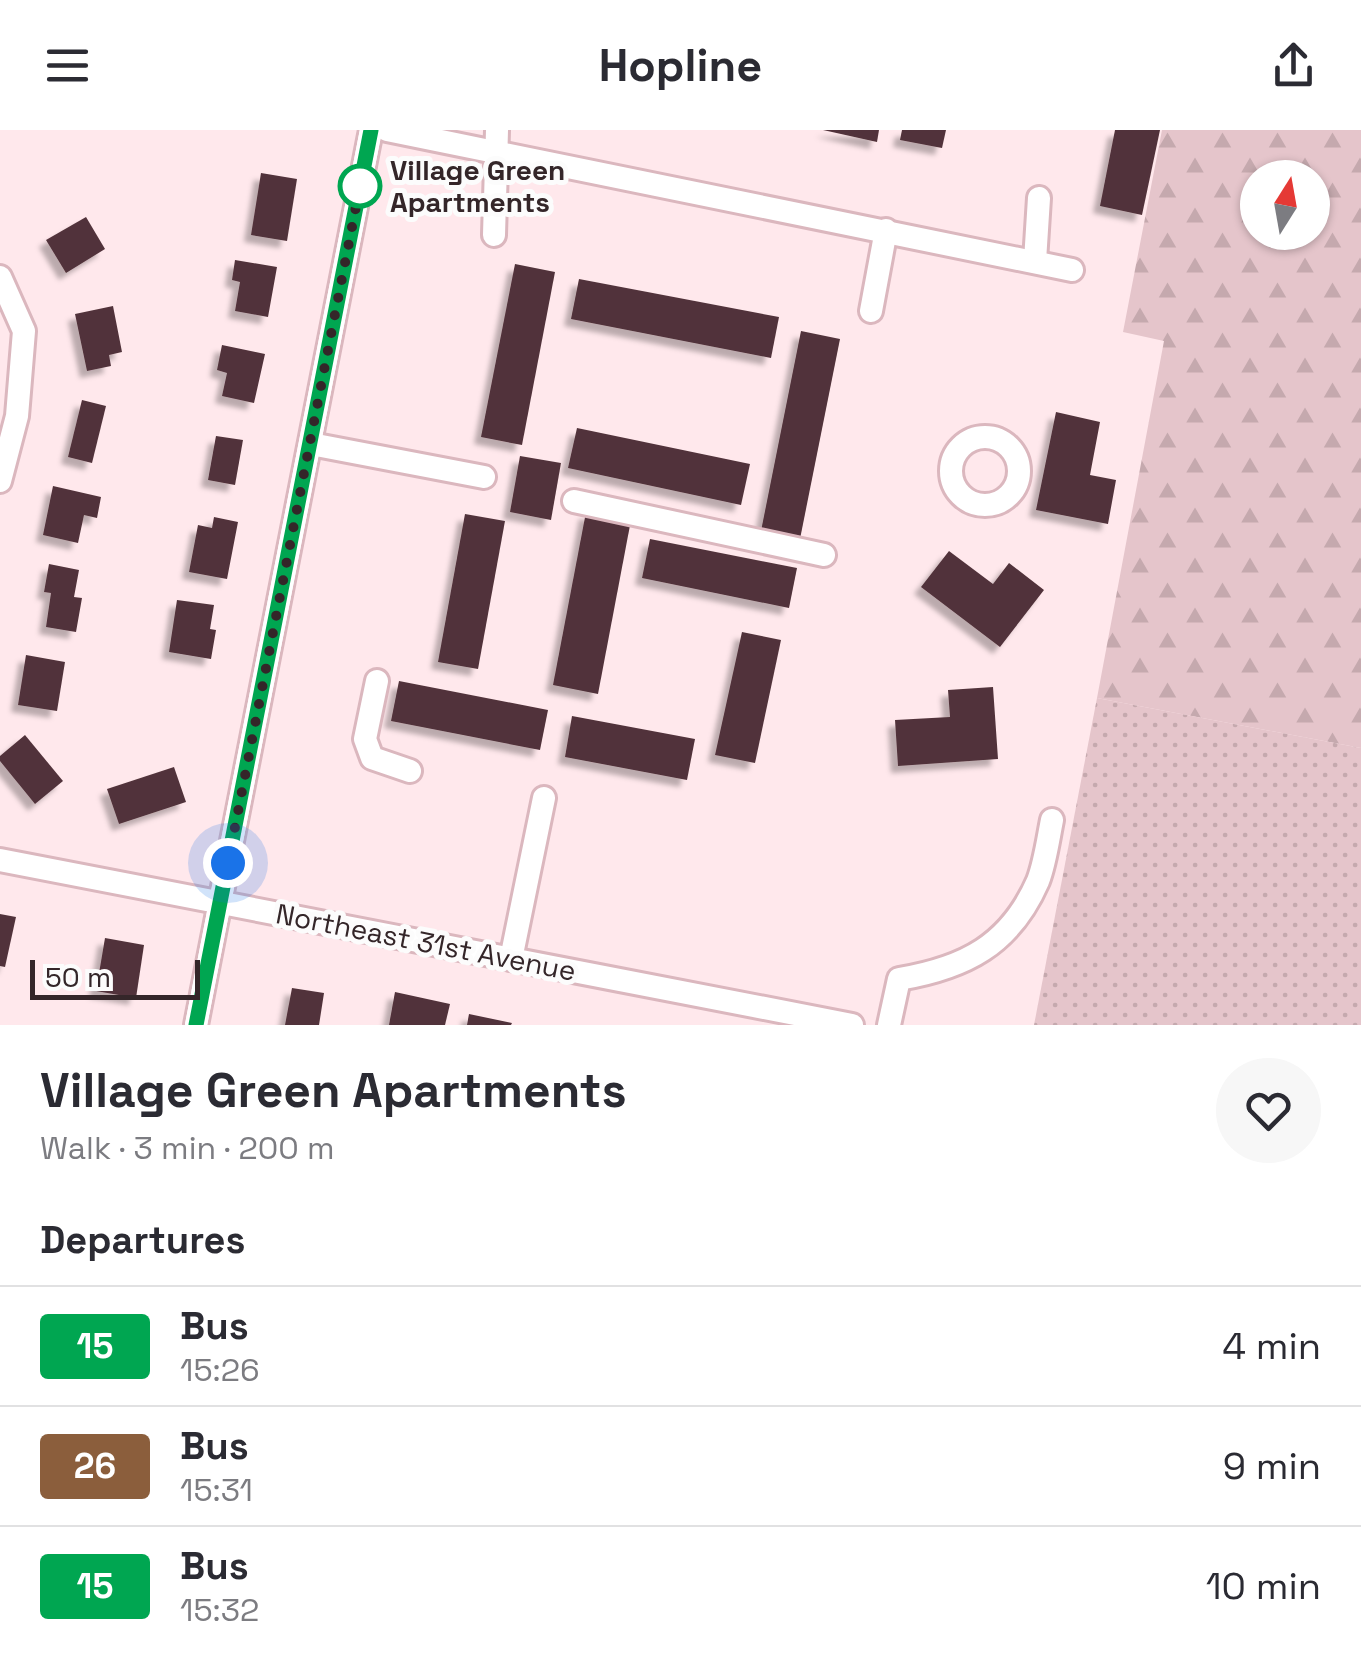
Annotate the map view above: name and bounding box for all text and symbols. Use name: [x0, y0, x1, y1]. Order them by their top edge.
text: Hopline: [599, 37, 762, 94]
icon: menu: [40, 38, 95, 93]
icon: share: [1266, 38, 1321, 93]
place label: Village Green Apartments: [390, 152, 565, 220]
north arrow: [1240, 160, 1330, 250]
map controls: [1240, 160, 1330, 250]
marker: Village Green Apartments: [339, 165, 381, 207]
your location: [203, 838, 253, 888]
street label: Northeast 31st Avenue: [273, 895, 579, 989]
scale bar: [30, 955, 200, 1000]
text: 50 m: [45, 959, 111, 995]
button: heart: [1216, 1058, 1321, 1163]
text: Village Green Apartments: [40, 1060, 627, 1121]
text: Walk · 3 min · 200 m: [40, 1128, 335, 1168]
text: Departures: [40, 1216, 245, 1264]
text: Bus: [180, 1302, 249, 1350]
text: 4 min: [1222, 1322, 1321, 1370]
text: 15: [77, 1324, 113, 1368]
text: 15:26: [180, 1350, 260, 1390]
text: Bus: [180, 1422, 249, 1470]
text: 9 min: [1223, 1442, 1321, 1490]
text: 26: [74, 1444, 116, 1488]
text: 15:31: [180, 1470, 253, 1510]
text: Bus: [180, 1542, 249, 1590]
text: 10 min: [1206, 1562, 1321, 1610]
text: 15: [77, 1564, 113, 1608]
text: 15:32: [180, 1590, 259, 1630]

